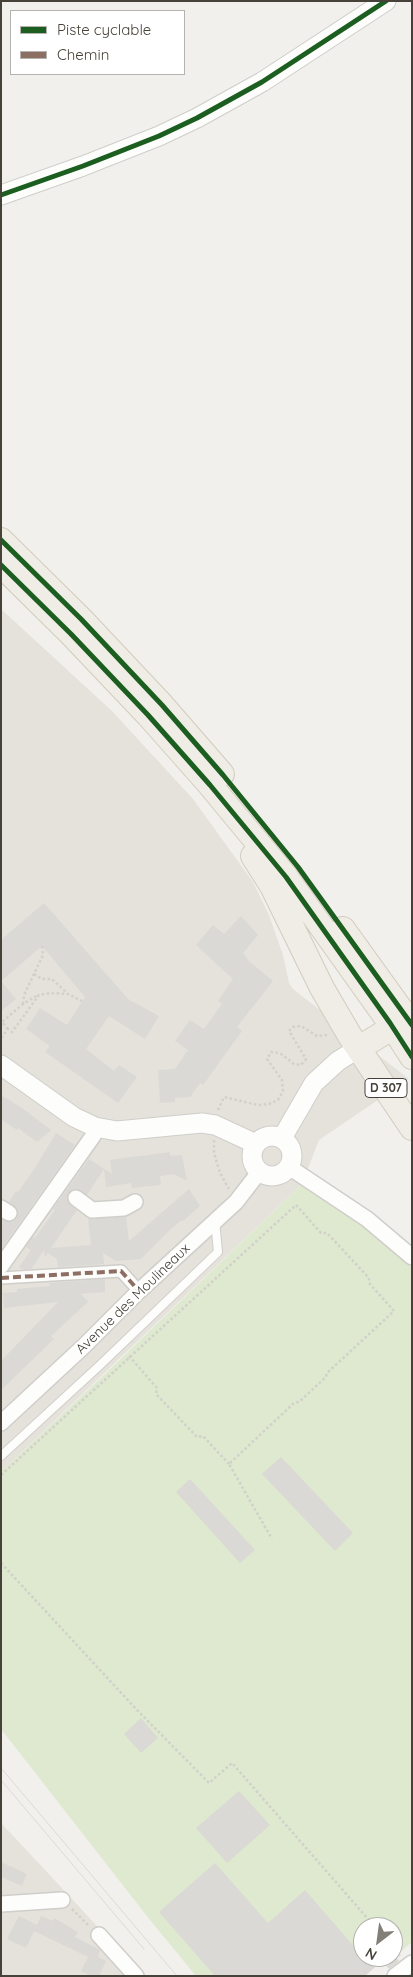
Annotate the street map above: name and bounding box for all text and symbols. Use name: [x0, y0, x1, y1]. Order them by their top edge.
legend: [10, 10, 185, 75]
text: Piste cyclable: [57, 20, 151, 39]
text: Chemin: [57, 45, 109, 64]
road number: D 307: [365, 1078, 407, 1098]
street label: Avenue des Moulineaux: [73, 1240, 193, 1358]
north arrow: [353, 1917, 403, 1967]
text: N: [362, 1944, 380, 1964]

